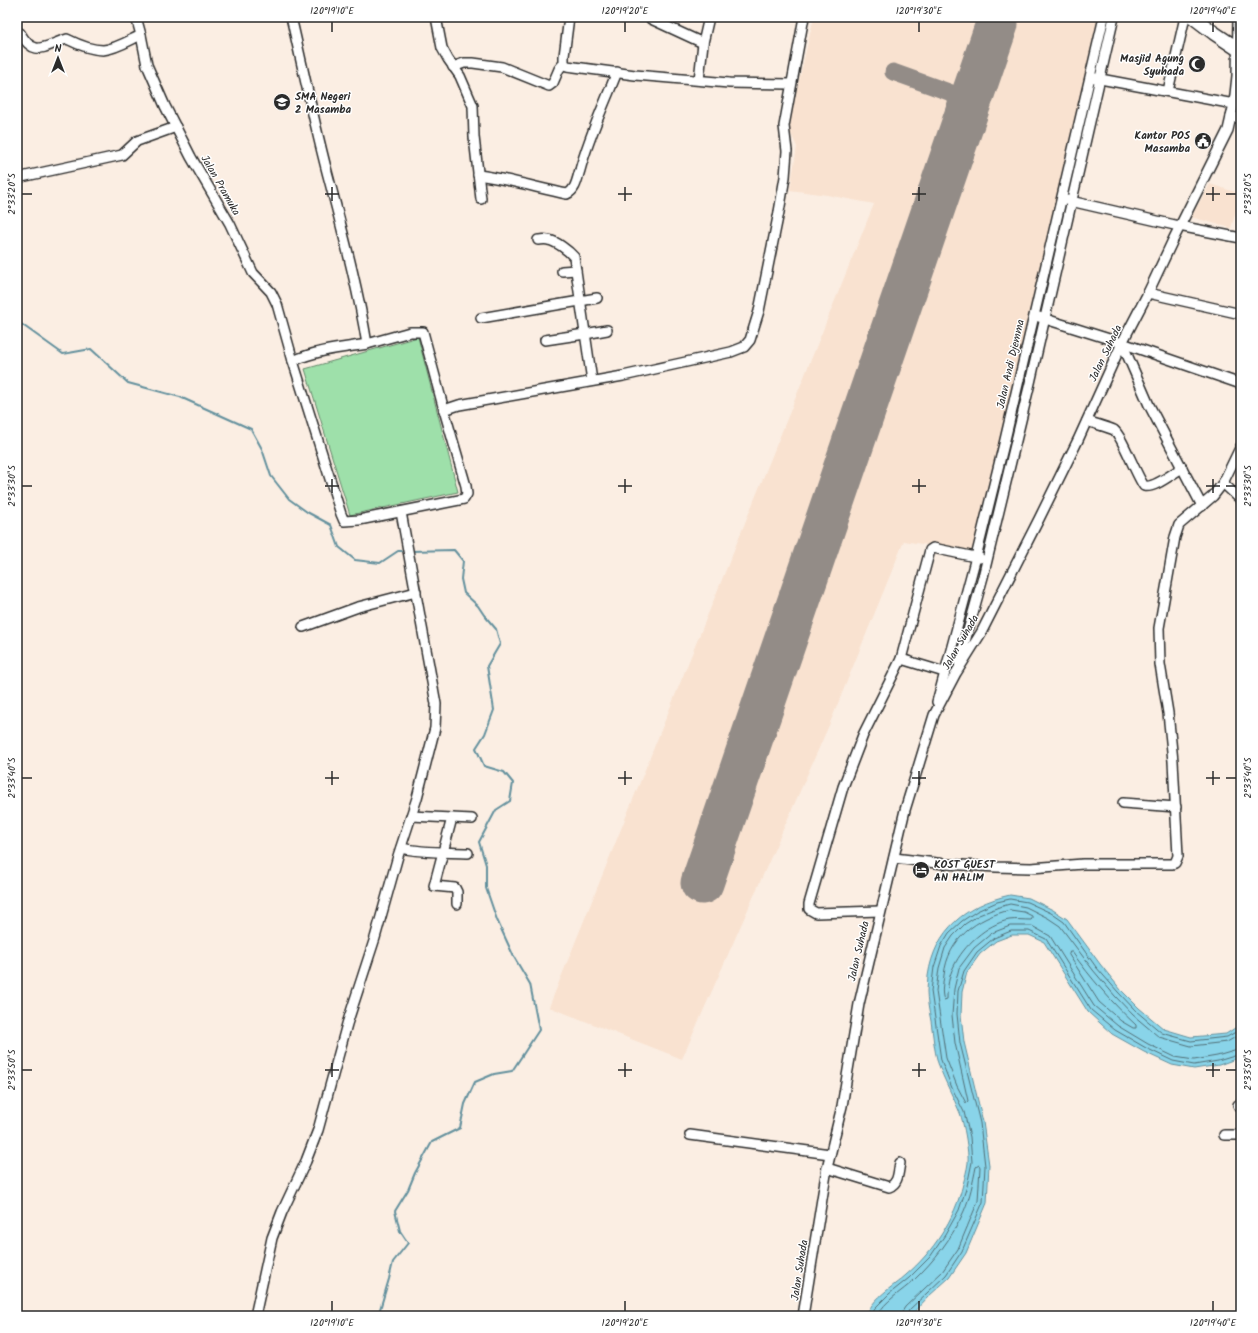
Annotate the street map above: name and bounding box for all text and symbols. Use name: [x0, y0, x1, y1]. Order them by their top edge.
text: 120°19'10"E: [310, 3, 355, 19]
text: 120°19'20"E: [602, 3, 650, 19]
text: 120°19'30"E: [896, 3, 943, 19]
text: 120°19'40"E: [1190, 3, 1237, 19]
north arrow: [38, 38, 78, 78]
text: N: [55, 40, 62, 58]
place label: Masjid Agung Syuhada: [1120, 50, 1184, 81]
mosque icon: Masjid Agung Syuhada: [1187, 54, 1207, 74]
place label: SMA Negeri 2 Masamba: [295, 88, 352, 119]
school or university icon: SMA Negeri 2 Masamba: [272, 92, 292, 112]
place label: Kantor POS Masamba: [1135, 127, 1191, 158]
public building icon: Kantor POS Masamba: [1193, 131, 1213, 151]
street label: Jalan Pramuka: [195, 152, 245, 219]
text: 2°33'20"S: [4, 173, 20, 215]
text: 2°33'20"S: [1240, 173, 1256, 215]
street label: Jalan Andi Djemma: [992, 318, 1030, 411]
street label: Jalan Suhada: [1084, 322, 1127, 385]
text: 2°33'30"S: [4, 465, 20, 507]
text: 2°33'30"S: [1240, 465, 1256, 507]
street label: Jalan Suhada: [938, 611, 984, 674]
text: 2°33'40"S: [4, 757, 20, 799]
text: 2°33'40"S: [1240, 757, 1256, 799]
place label: KOST GUEST AN HALIM: [934, 856, 996, 887]
hotel icon: KOST GUEST AN HALIM: [911, 860, 931, 880]
street label: Jalan Suhada: [843, 919, 875, 983]
text: 2°33'50"S: [4, 1049, 20, 1091]
text: 2°33'50"S: [1240, 1049, 1256, 1091]
street label: Jalan Suhada: [786, 1238, 814, 1302]
text: 120°19'10"E: [310, 1315, 355, 1331]
text: 120°19'20"E: [602, 1315, 650, 1331]
text: 120°19'30"E: [896, 1315, 943, 1331]
text: 120°19'40"E: [1190, 1315, 1237, 1331]

